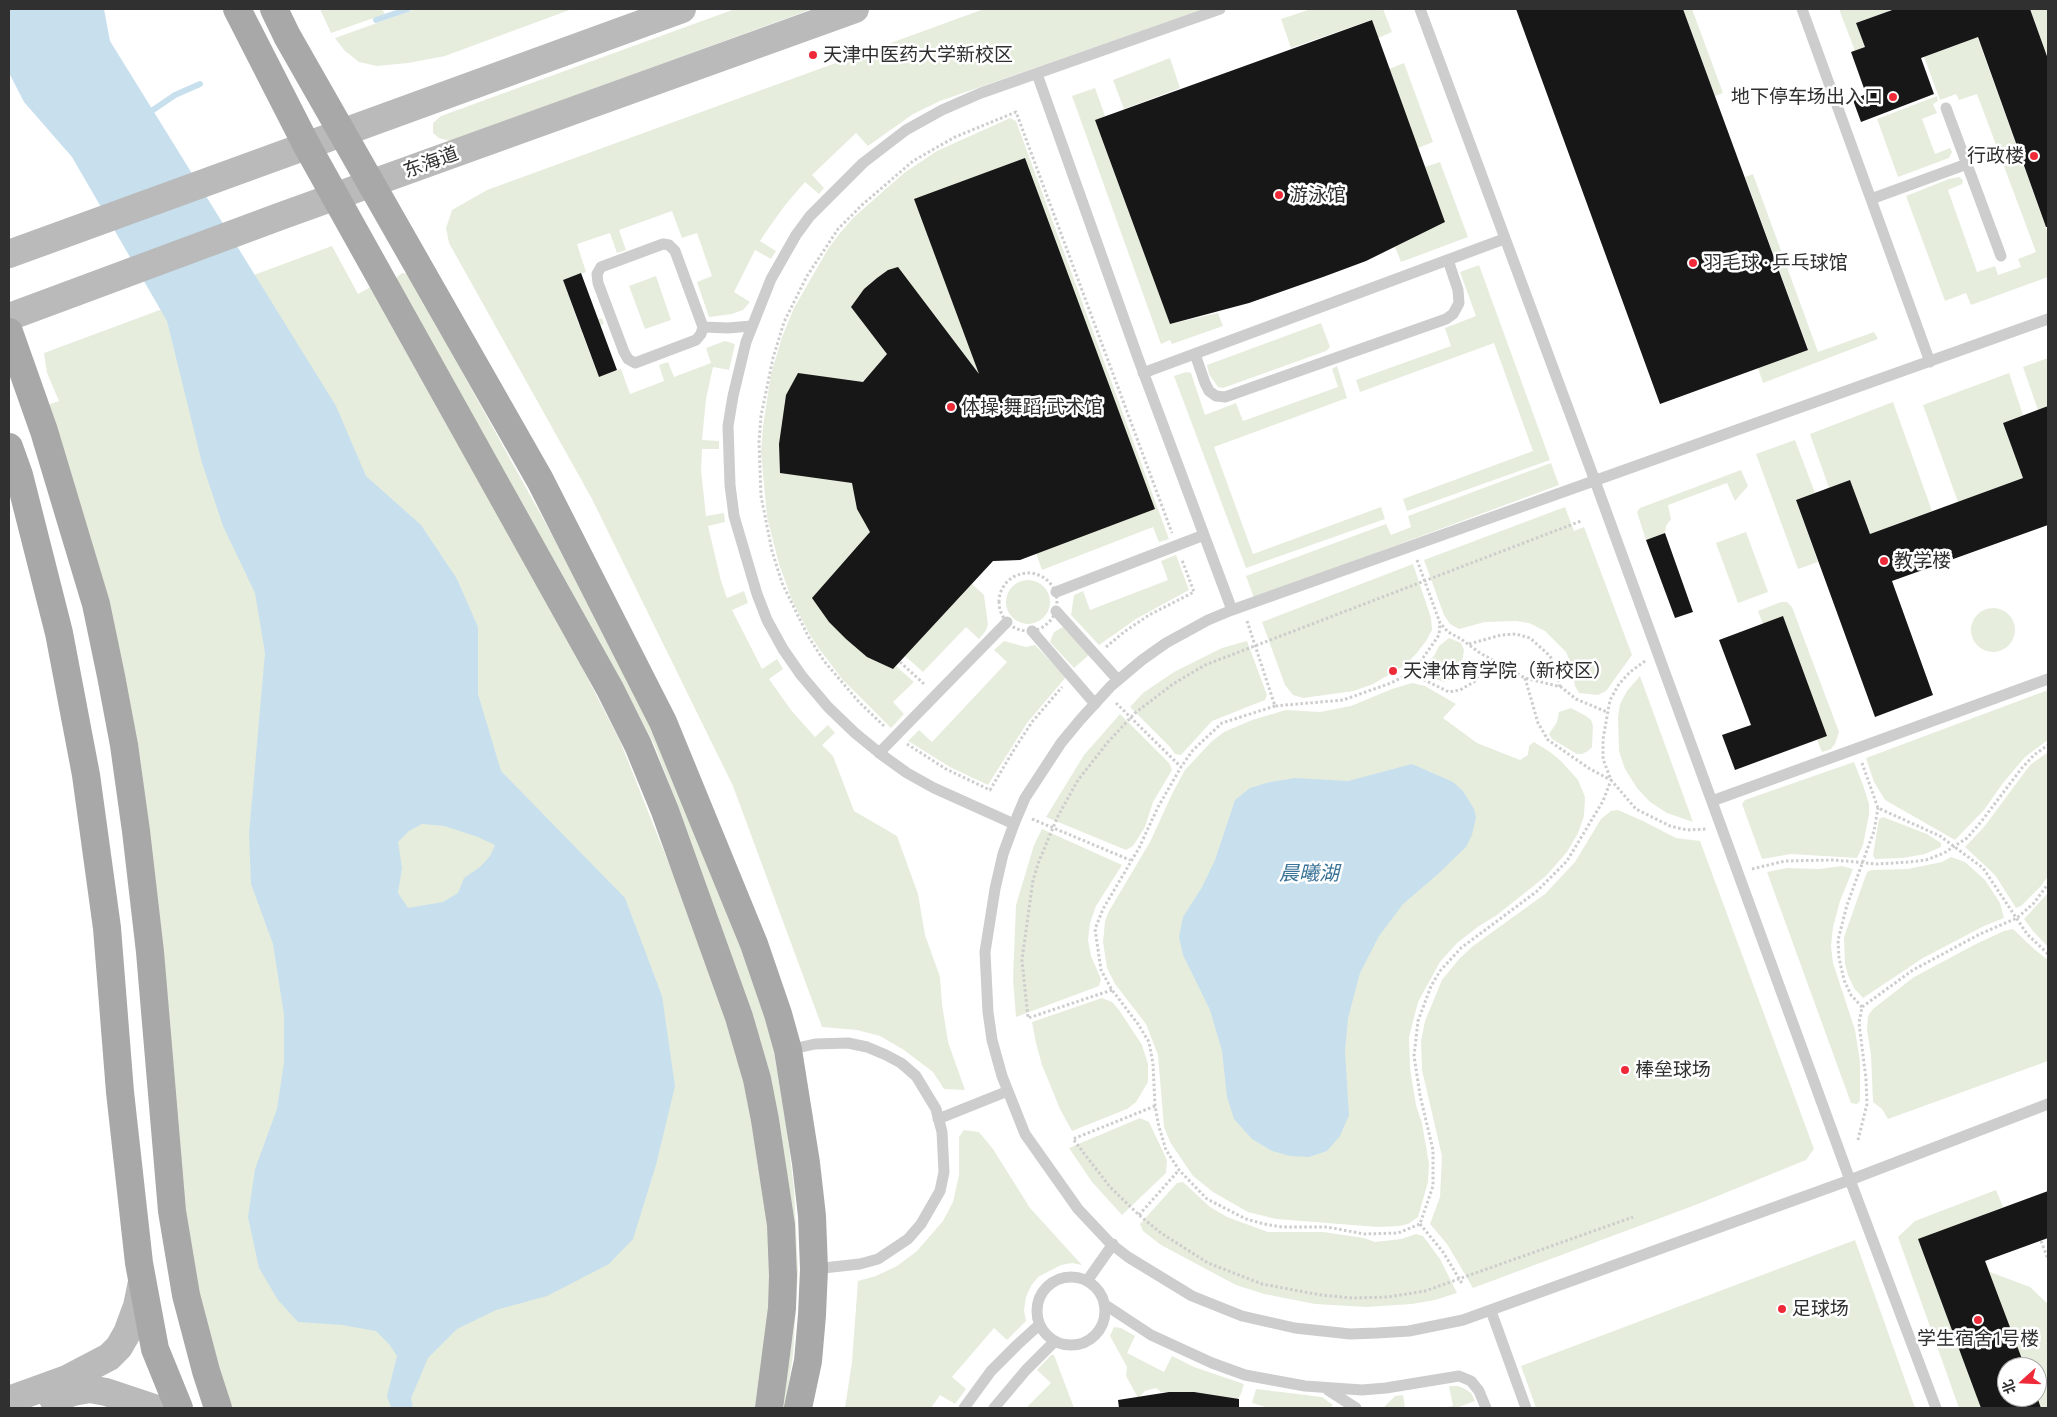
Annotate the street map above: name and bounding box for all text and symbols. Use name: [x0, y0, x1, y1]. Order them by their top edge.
place label: 天津中医药大学新校区: [823, 44, 1013, 66]
marker: 天津中医药大学新校区: [807, 49, 819, 61]
place label: 地下停车场出入口: [1731, 86, 1883, 108]
marker: 地下停车场出入口: [1887, 91, 1899, 103]
street label: 东海道: [400, 142, 462, 182]
place label: 行政楼: [1967, 145, 2024, 167]
marker: 行政楼: [2028, 150, 2040, 162]
place label: 游泳馆: [1289, 184, 1346, 206]
marker: 游泳馆: [1273, 189, 1285, 201]
place label: 羽毛球 · 乒乓球馆: [1703, 252, 1848, 274]
marker: 羽毛球 · 乒乓球馆: [1687, 257, 1699, 269]
place label: 体操·舞蹈·武术馆: [961, 396, 1103, 418]
marker: 体操·舞蹈·武术馆: [945, 401, 957, 413]
place label: 教学楼: [1894, 550, 1951, 572]
marker: 教学楼: [1878, 555, 1890, 567]
place label: 天津体育学院（新校区）: [1403, 660, 1612, 682]
marker: 天津体育学院（新校区）: [1387, 665, 1399, 677]
water label: 晨曦湖: [1279, 861, 1339, 885]
place label: 棒垒球场: [1635, 1059, 1711, 1081]
marker: 棒垒球场: [1619, 1064, 1631, 1076]
place label: 足球场: [1792, 1298, 1849, 1320]
marker: 足球场: [1776, 1303, 1788, 1315]
marker: 学生宿舍1号楼: [1972, 1314, 1984, 1326]
place label: 学生宿舍1号楼: [1917, 1328, 2039, 1350]
north arrow: [1997, 1357, 2047, 1407]
text: 北: [1998, 1377, 2019, 1396]

